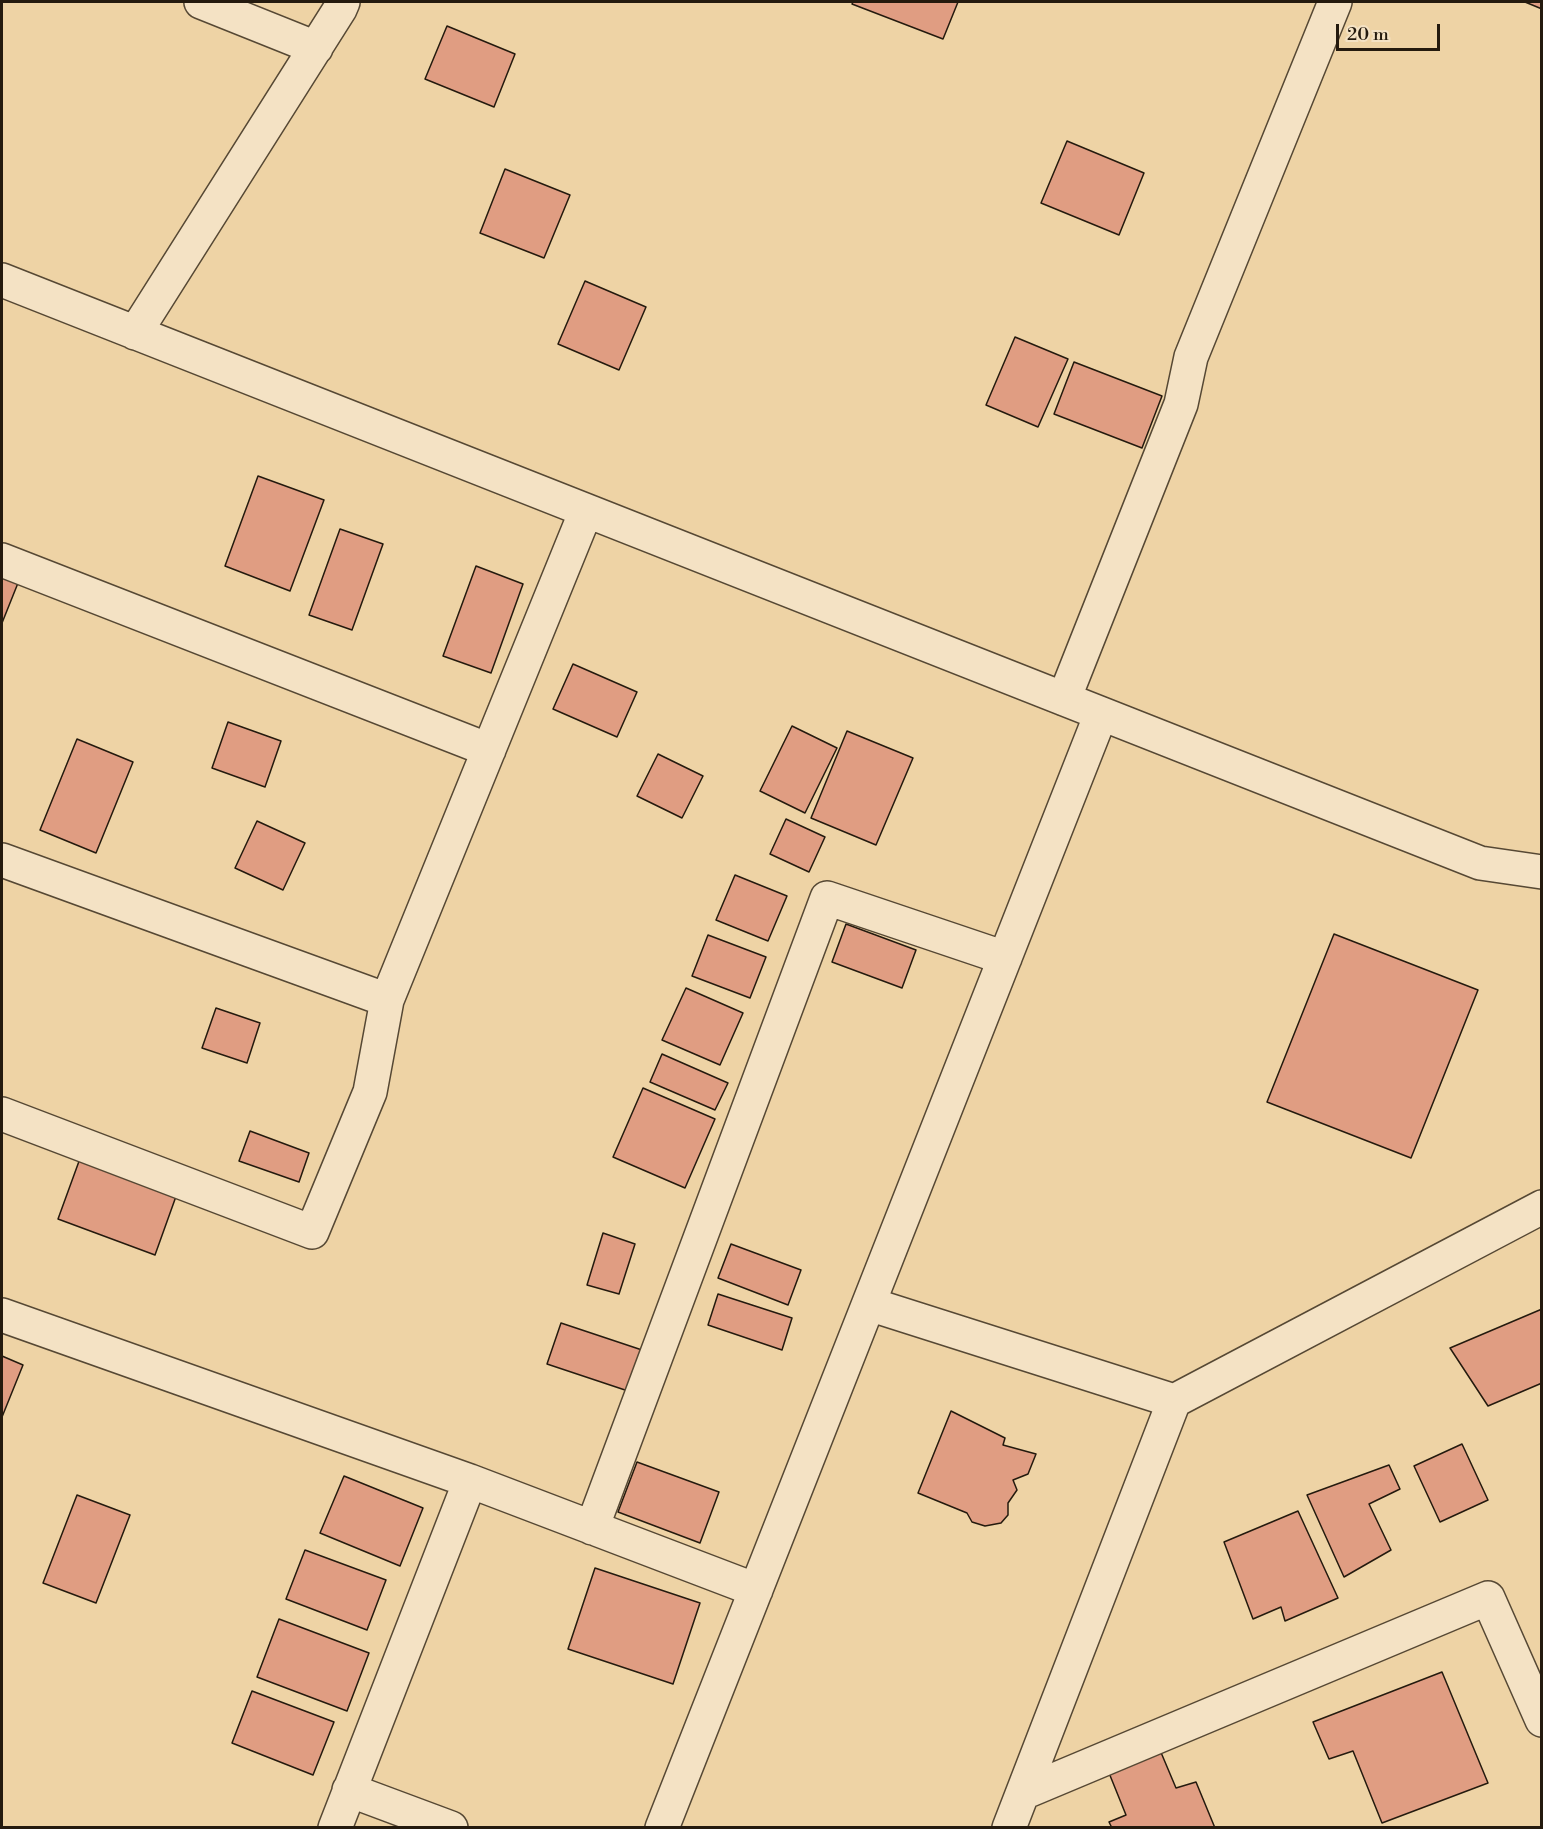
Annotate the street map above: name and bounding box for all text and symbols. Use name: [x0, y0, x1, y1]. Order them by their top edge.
scale bar: [1339, 12, 1442, 50]
text: 20 m: [1347, 23, 1389, 46]

